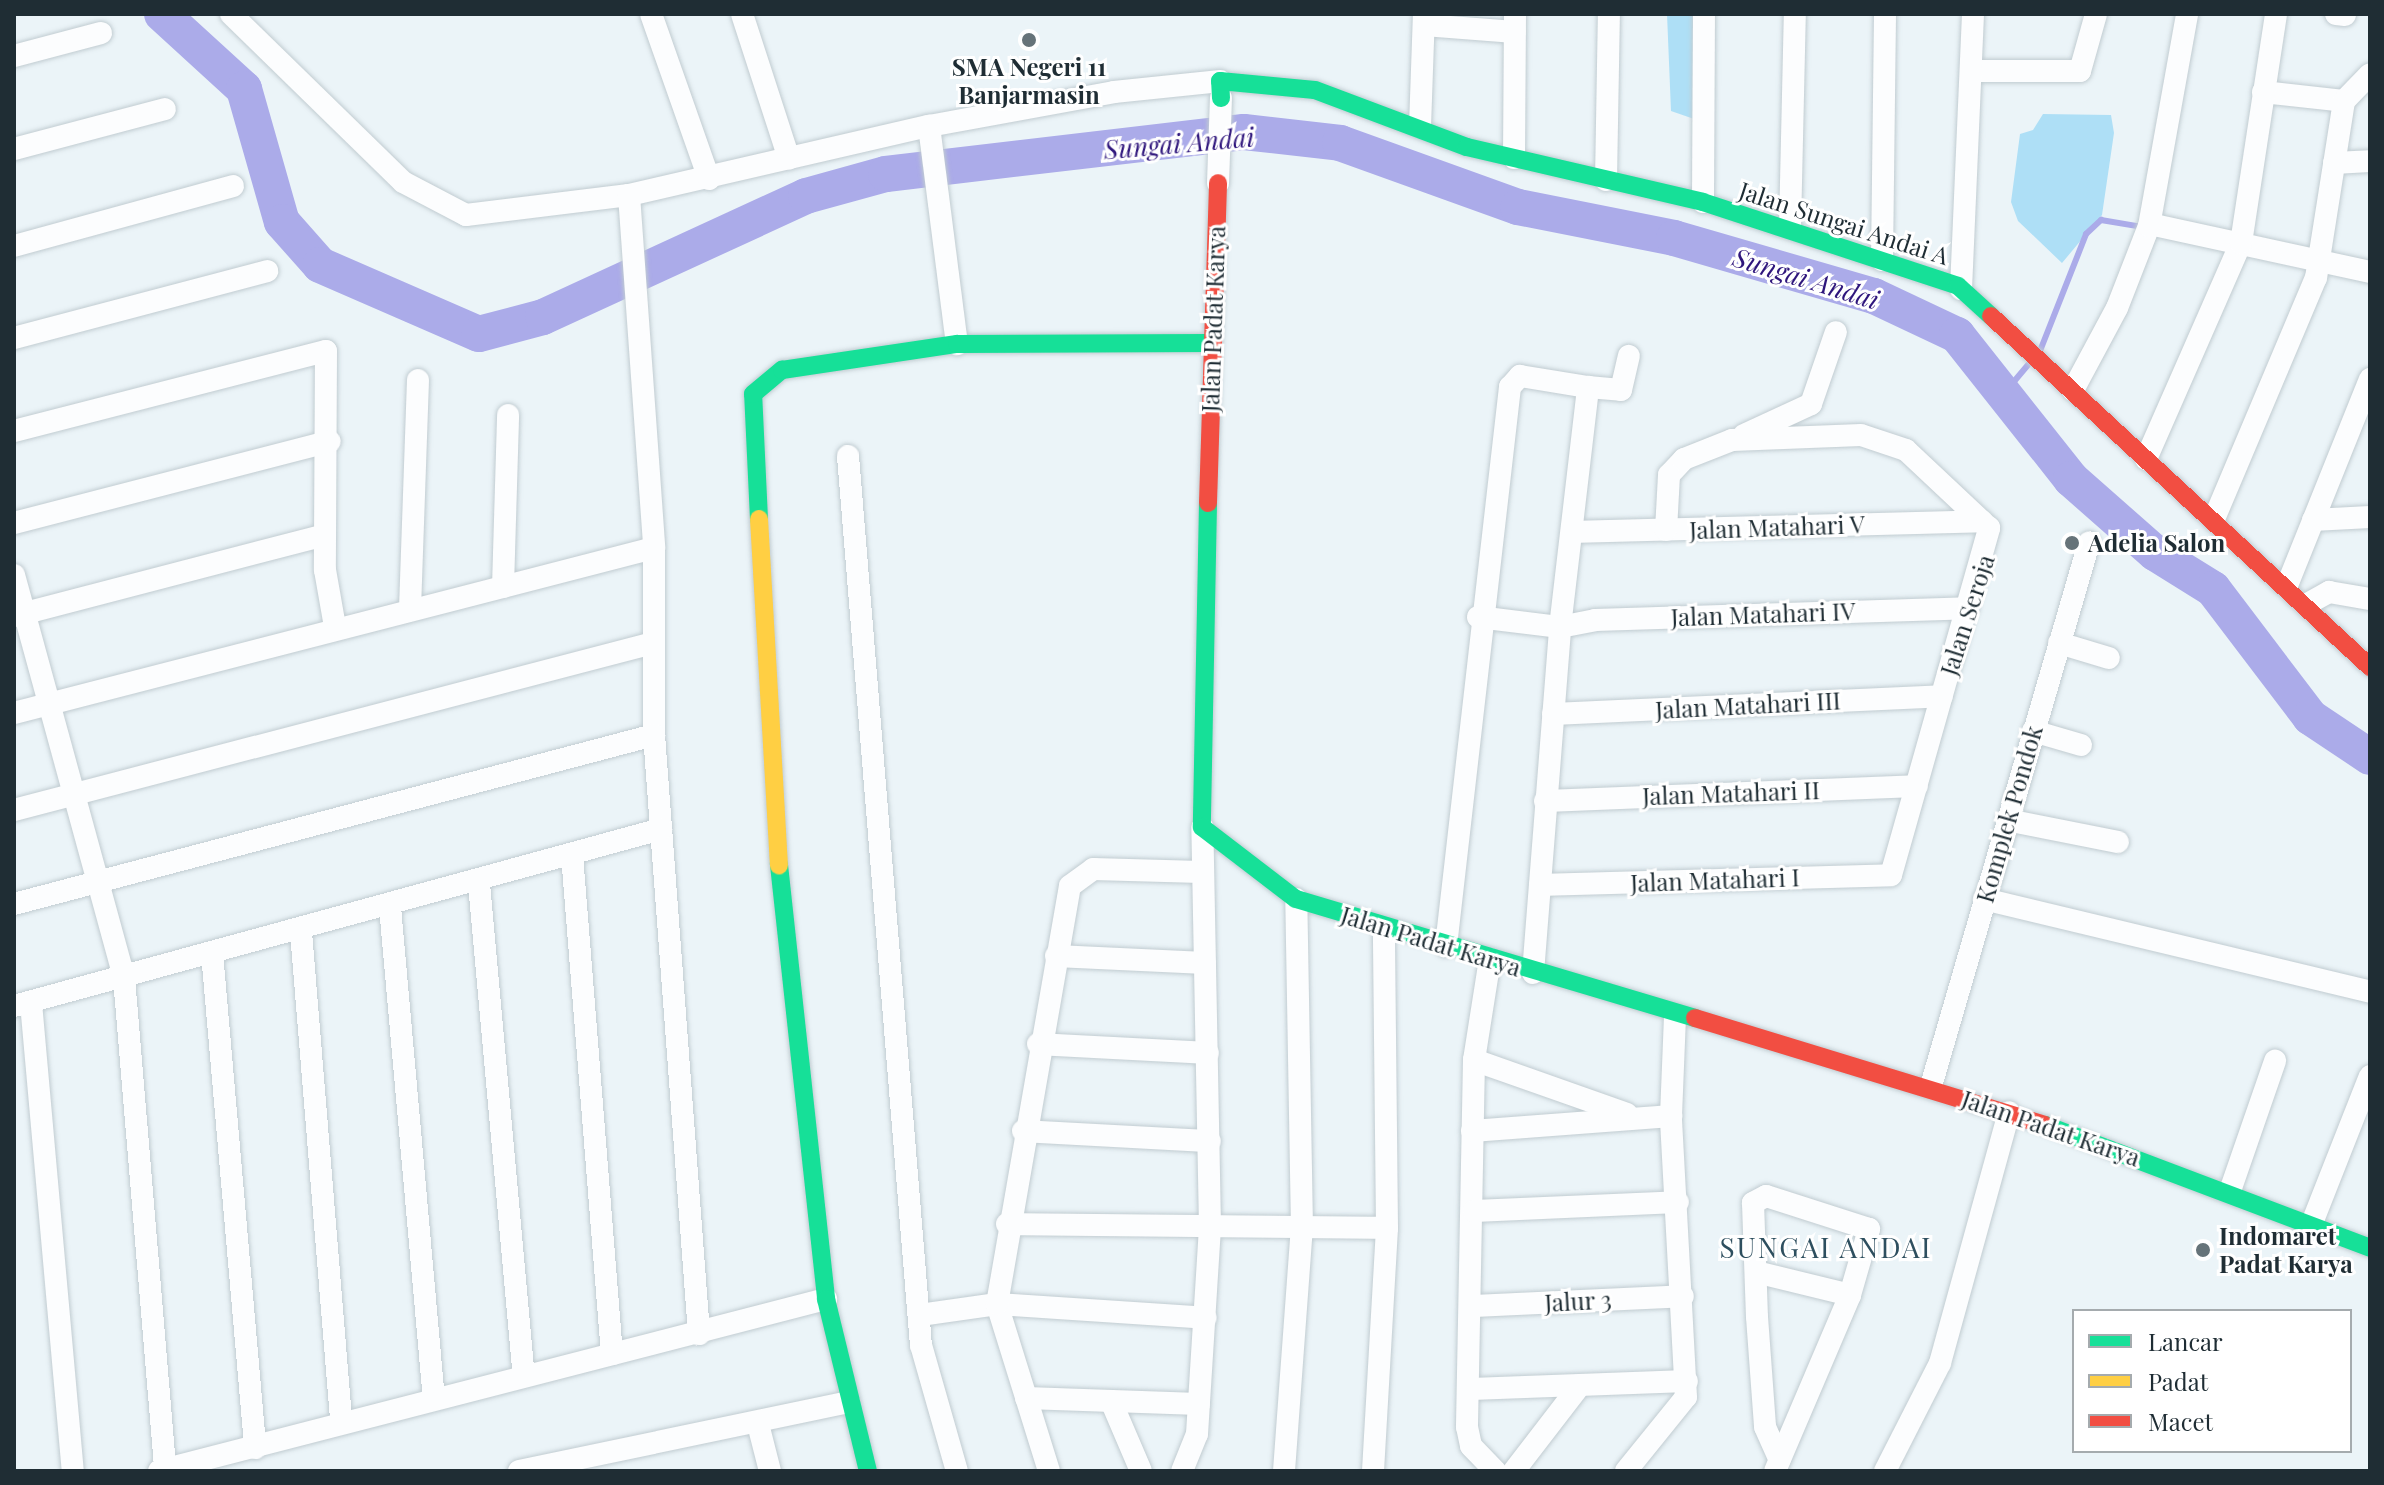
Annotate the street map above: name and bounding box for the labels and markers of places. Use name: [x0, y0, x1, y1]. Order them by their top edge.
marker: SMA Negeri 11 Banjarmasin: [1020, 31, 1038, 49]
place label: SMA Negeri 11 Banjarmasin: [952, 53, 1106, 109]
place label: Adelia Salon: [2088, 529, 2225, 557]
marker: Adelia Salon: [2063, 534, 2081, 552]
place label: Indomaret Padat Karya: [2219, 1222, 2353, 1278]
marker: Indomaret Padat Karya: [2194, 1241, 2212, 1259]

